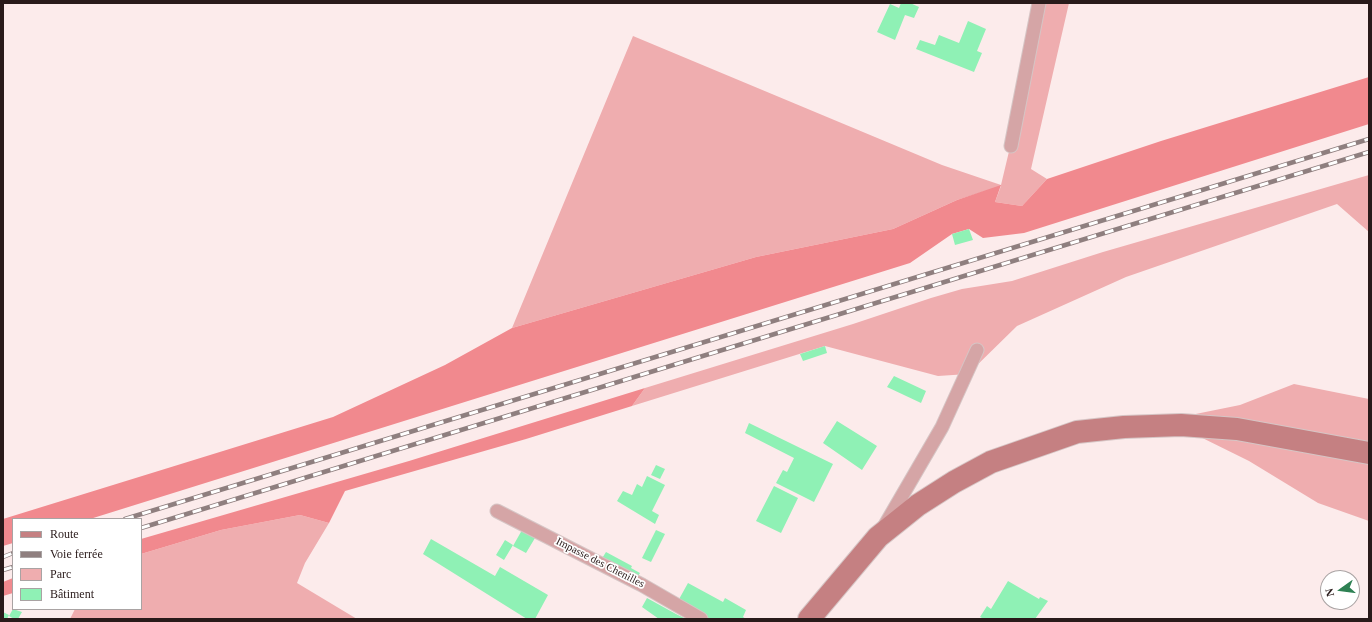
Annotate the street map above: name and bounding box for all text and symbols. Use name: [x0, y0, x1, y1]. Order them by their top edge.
legend: [12, 518, 142, 610]
text: Route: [50, 527, 79, 541]
street label: Impasse des Chenilles: [553, 535, 647, 591]
text: Voie ferrée: [50, 547, 103, 561]
text: Parc: [50, 567, 71, 581]
north arrow: [1320, 570, 1360, 610]
text: Bâtiment: [50, 587, 94, 601]
text: N: [1323, 587, 1336, 598]

